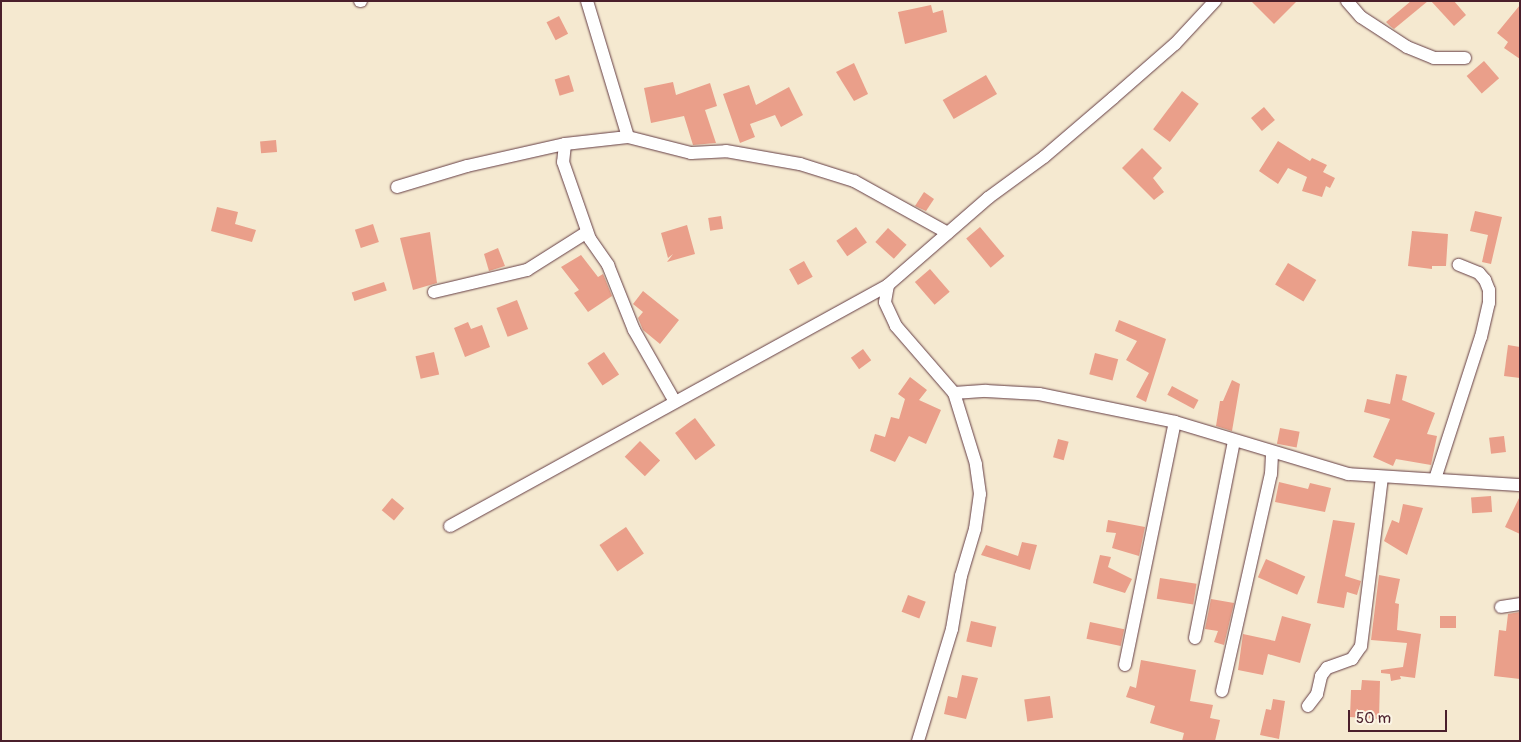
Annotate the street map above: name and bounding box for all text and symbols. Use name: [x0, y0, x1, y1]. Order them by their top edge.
scale bar: [1351, 700, 1450, 732]
text: 50 m: [1356, 709, 1391, 728]

